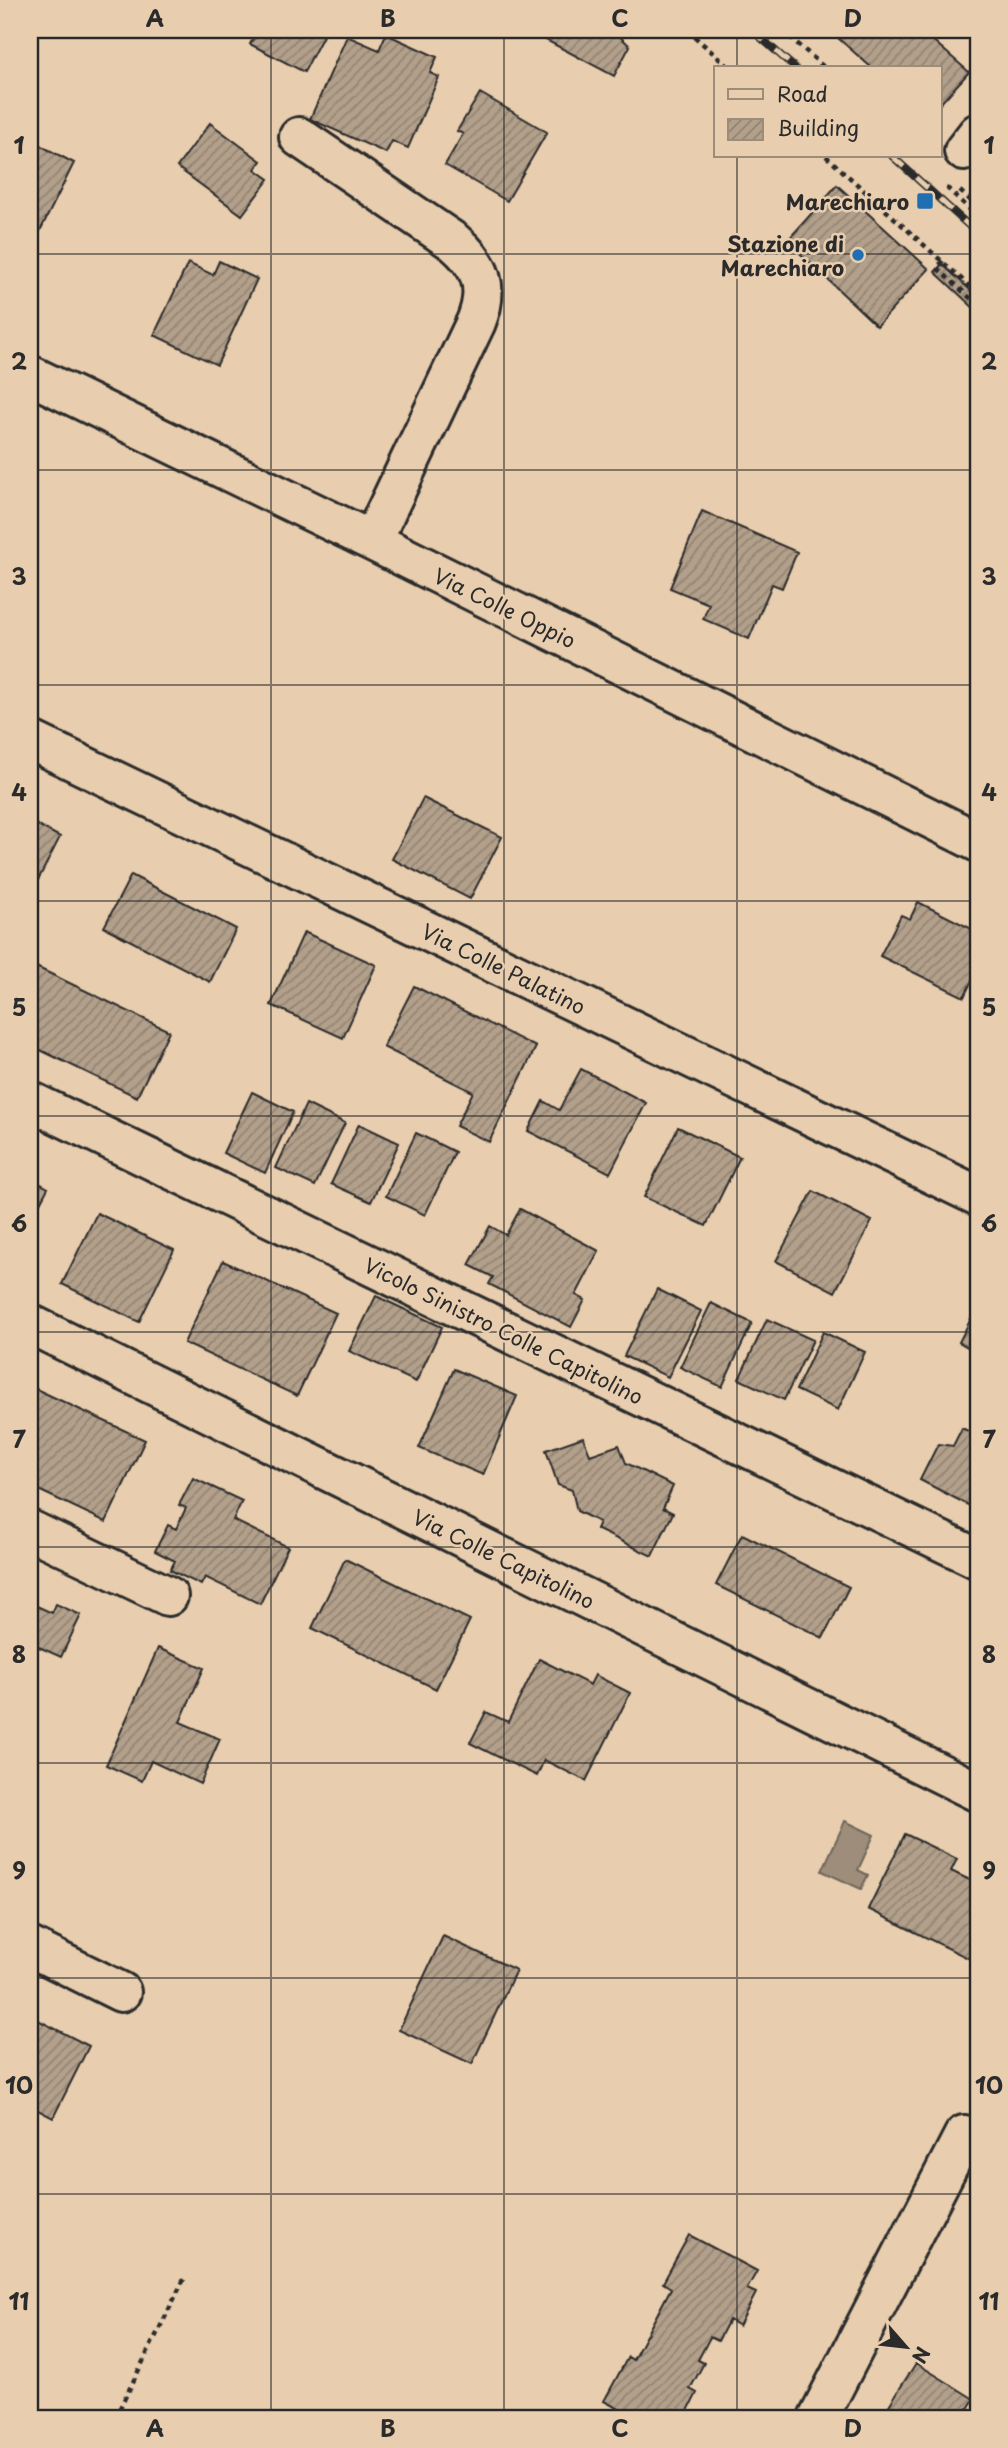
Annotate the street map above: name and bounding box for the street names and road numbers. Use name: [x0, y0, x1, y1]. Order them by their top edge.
street label: Via Colle Oppio: [428, 559, 582, 655]
street label: Via Colle Palatino: [416, 914, 592, 1022]
street label: Vicolo Sinistro Colle Capitolino: [359, 1248, 649, 1412]
street label: Via Colle Capitolino: [407, 1500, 601, 1616]

